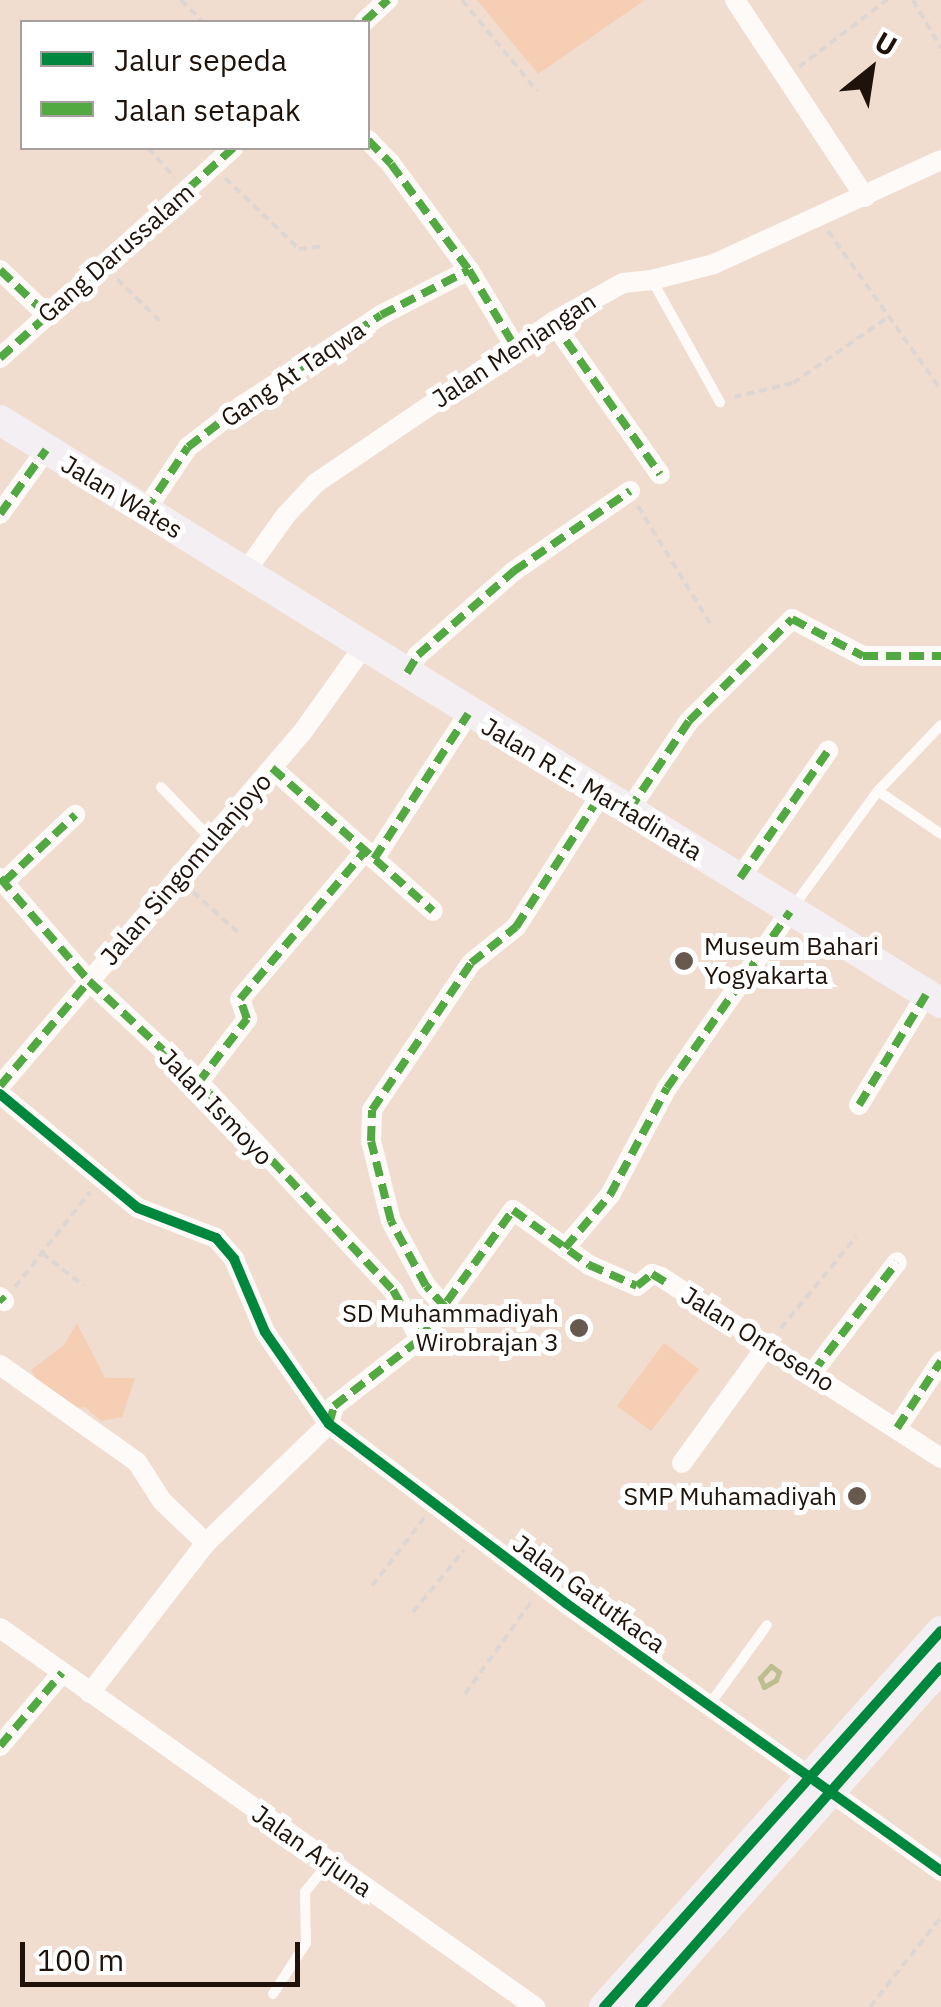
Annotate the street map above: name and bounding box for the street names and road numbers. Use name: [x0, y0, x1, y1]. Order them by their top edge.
street label: Gang Darussalam: [32, 177, 200, 329]
street label: Jalan Menjangan: [427, 286, 601, 414]
street label: Gang At Taqwa: [215, 315, 371, 433]
street label: Jalan Wates: [56, 449, 188, 545]
street label: Jalan R.E. Martadinata: [476, 711, 708, 867]
street label: Jalan Singomulanjoyo: [94, 767, 278, 971]
street label: Jalan Ismoyo: [153, 1042, 279, 1172]
street label: Jalan Ontoseno: [676, 1280, 840, 1398]
street label: Jalan Gatutkaca: [507, 1529, 671, 1659]
street label: Jalan Arjuna: [246, 1799, 378, 1903]

